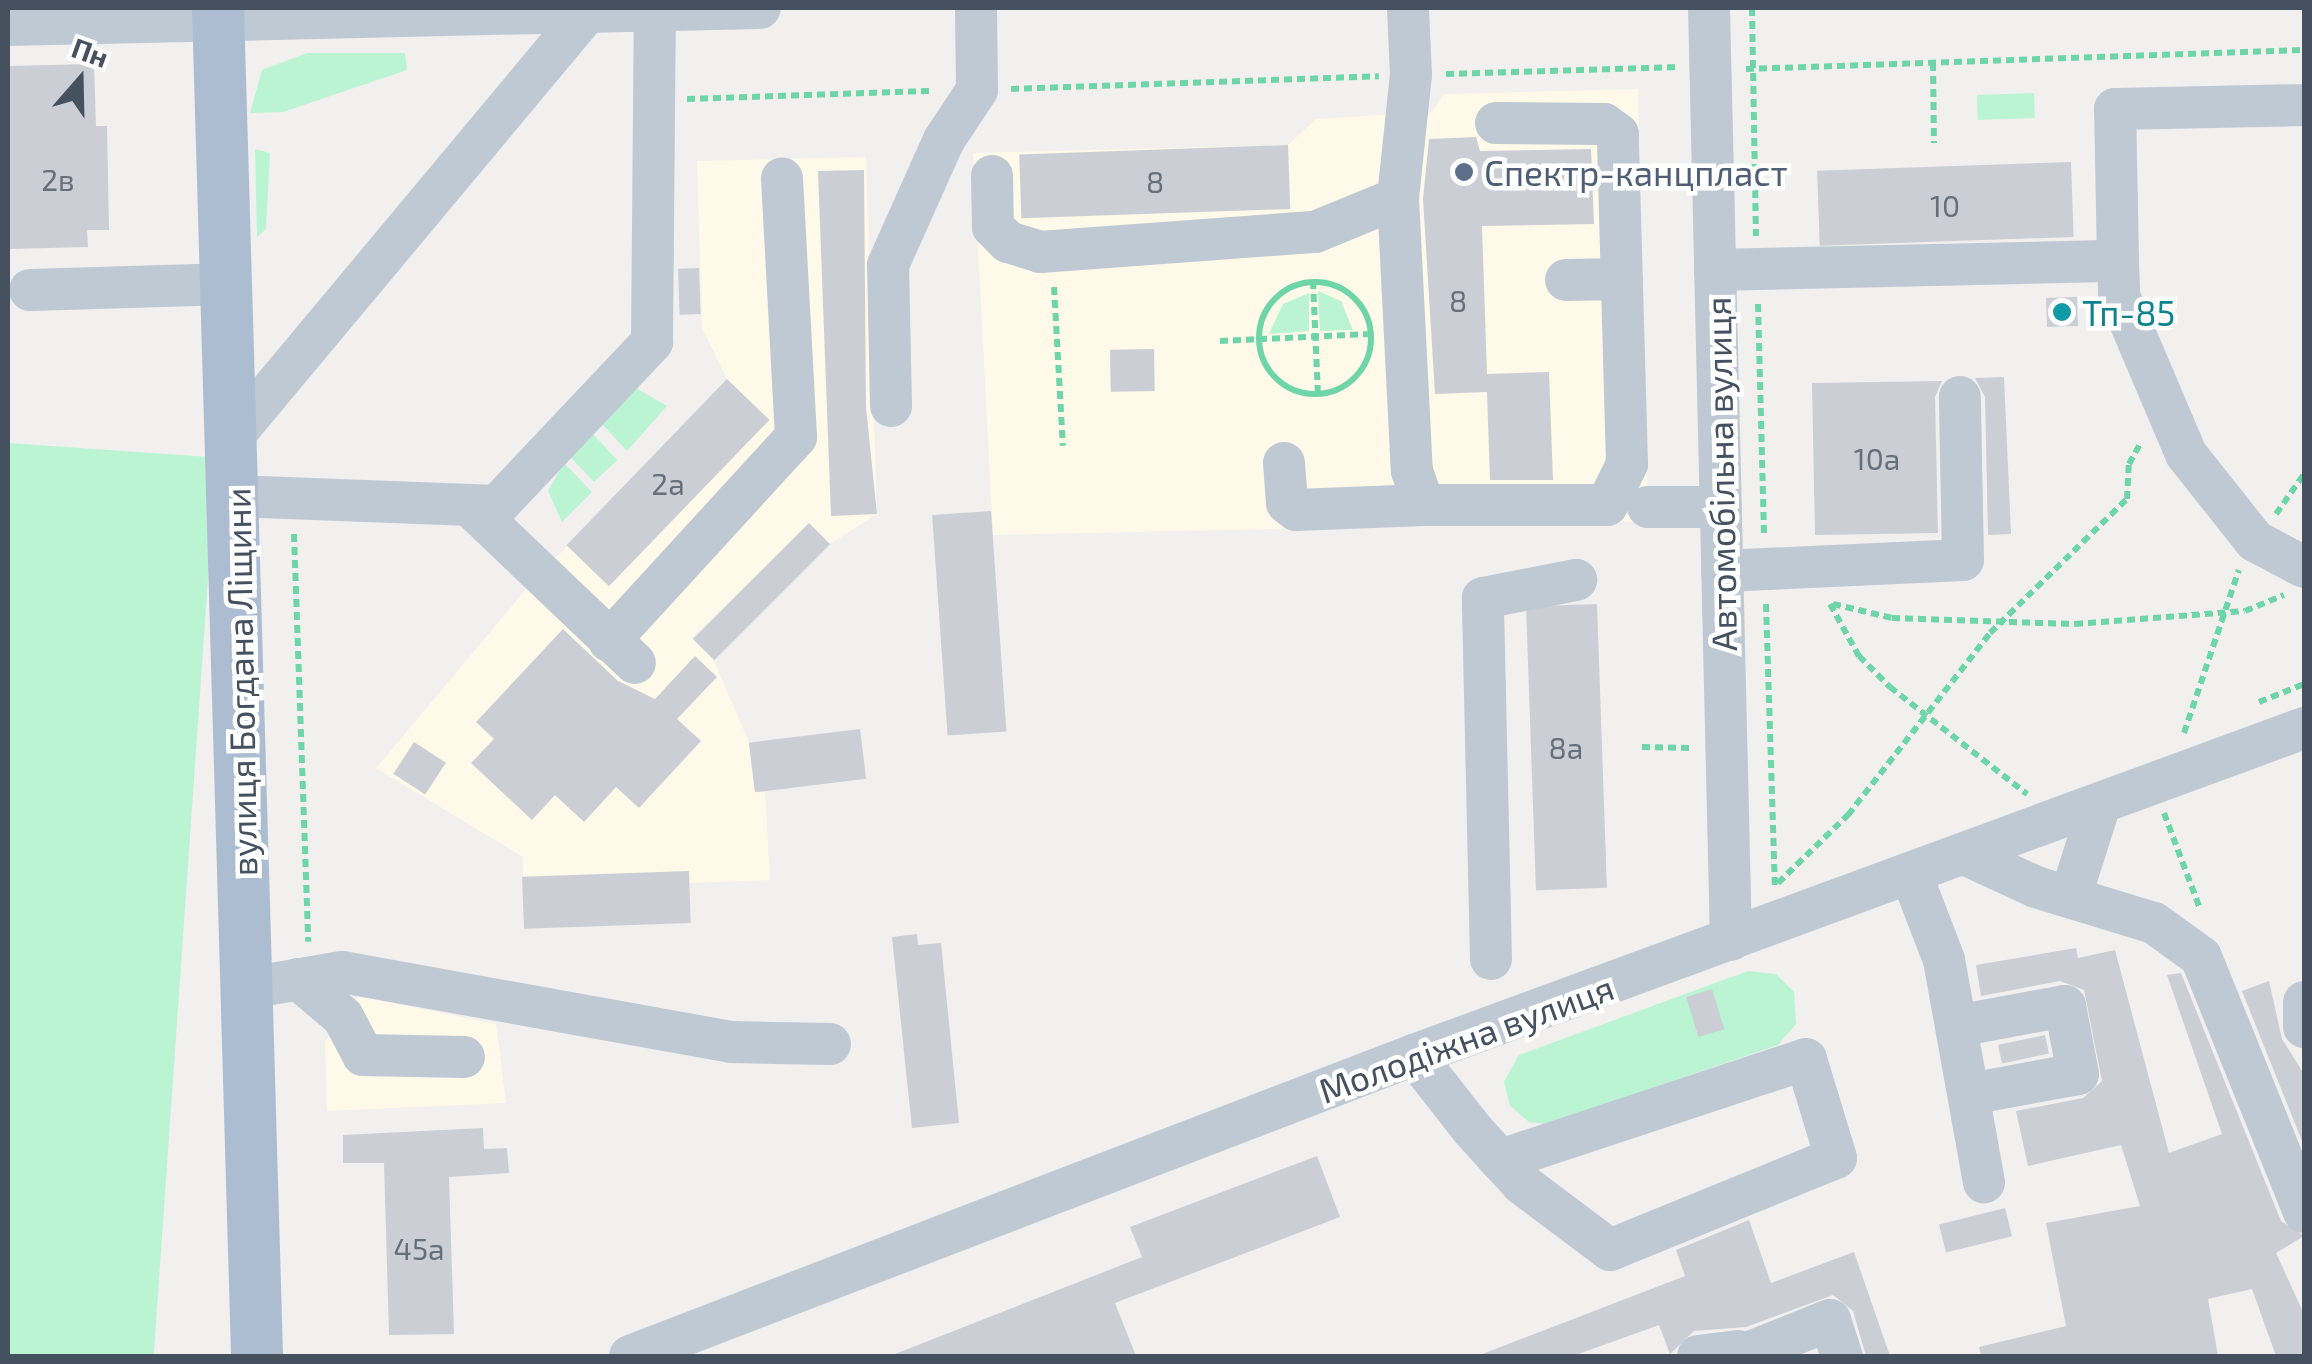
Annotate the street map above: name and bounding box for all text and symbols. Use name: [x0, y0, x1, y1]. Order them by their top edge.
north arrow: [30, 30, 130, 130]
text: Пн: [67, 30, 113, 74]
place label: Спектр-канцпласт: [1484, 151, 1788, 193]
house number: 2в: [41, 161, 75, 197]
marker: Спектр-канцпласт: [1453, 161, 1475, 183]
house number: 8: [1146, 163, 1164, 199]
house number: 10: [1930, 187, 1960, 223]
house number: 8: [1449, 282, 1467, 318]
place label: Тп-85: [2082, 291, 2175, 333]
street label: Автомобільна вулиця: [1696, 296, 1744, 652]
marker: Тп-85: [2051, 301, 2073, 323]
house number: 10а: [1854, 440, 1900, 476]
house number: 2а: [651, 465, 685, 501]
street label: вулиця Богдана Ліщини: [216, 487, 264, 877]
house number: 8а: [1549, 729, 1583, 765]
street label: Молодіжна вулиця: [1313, 965, 1619, 1111]
house number: 45а: [393, 1230, 445, 1266]

